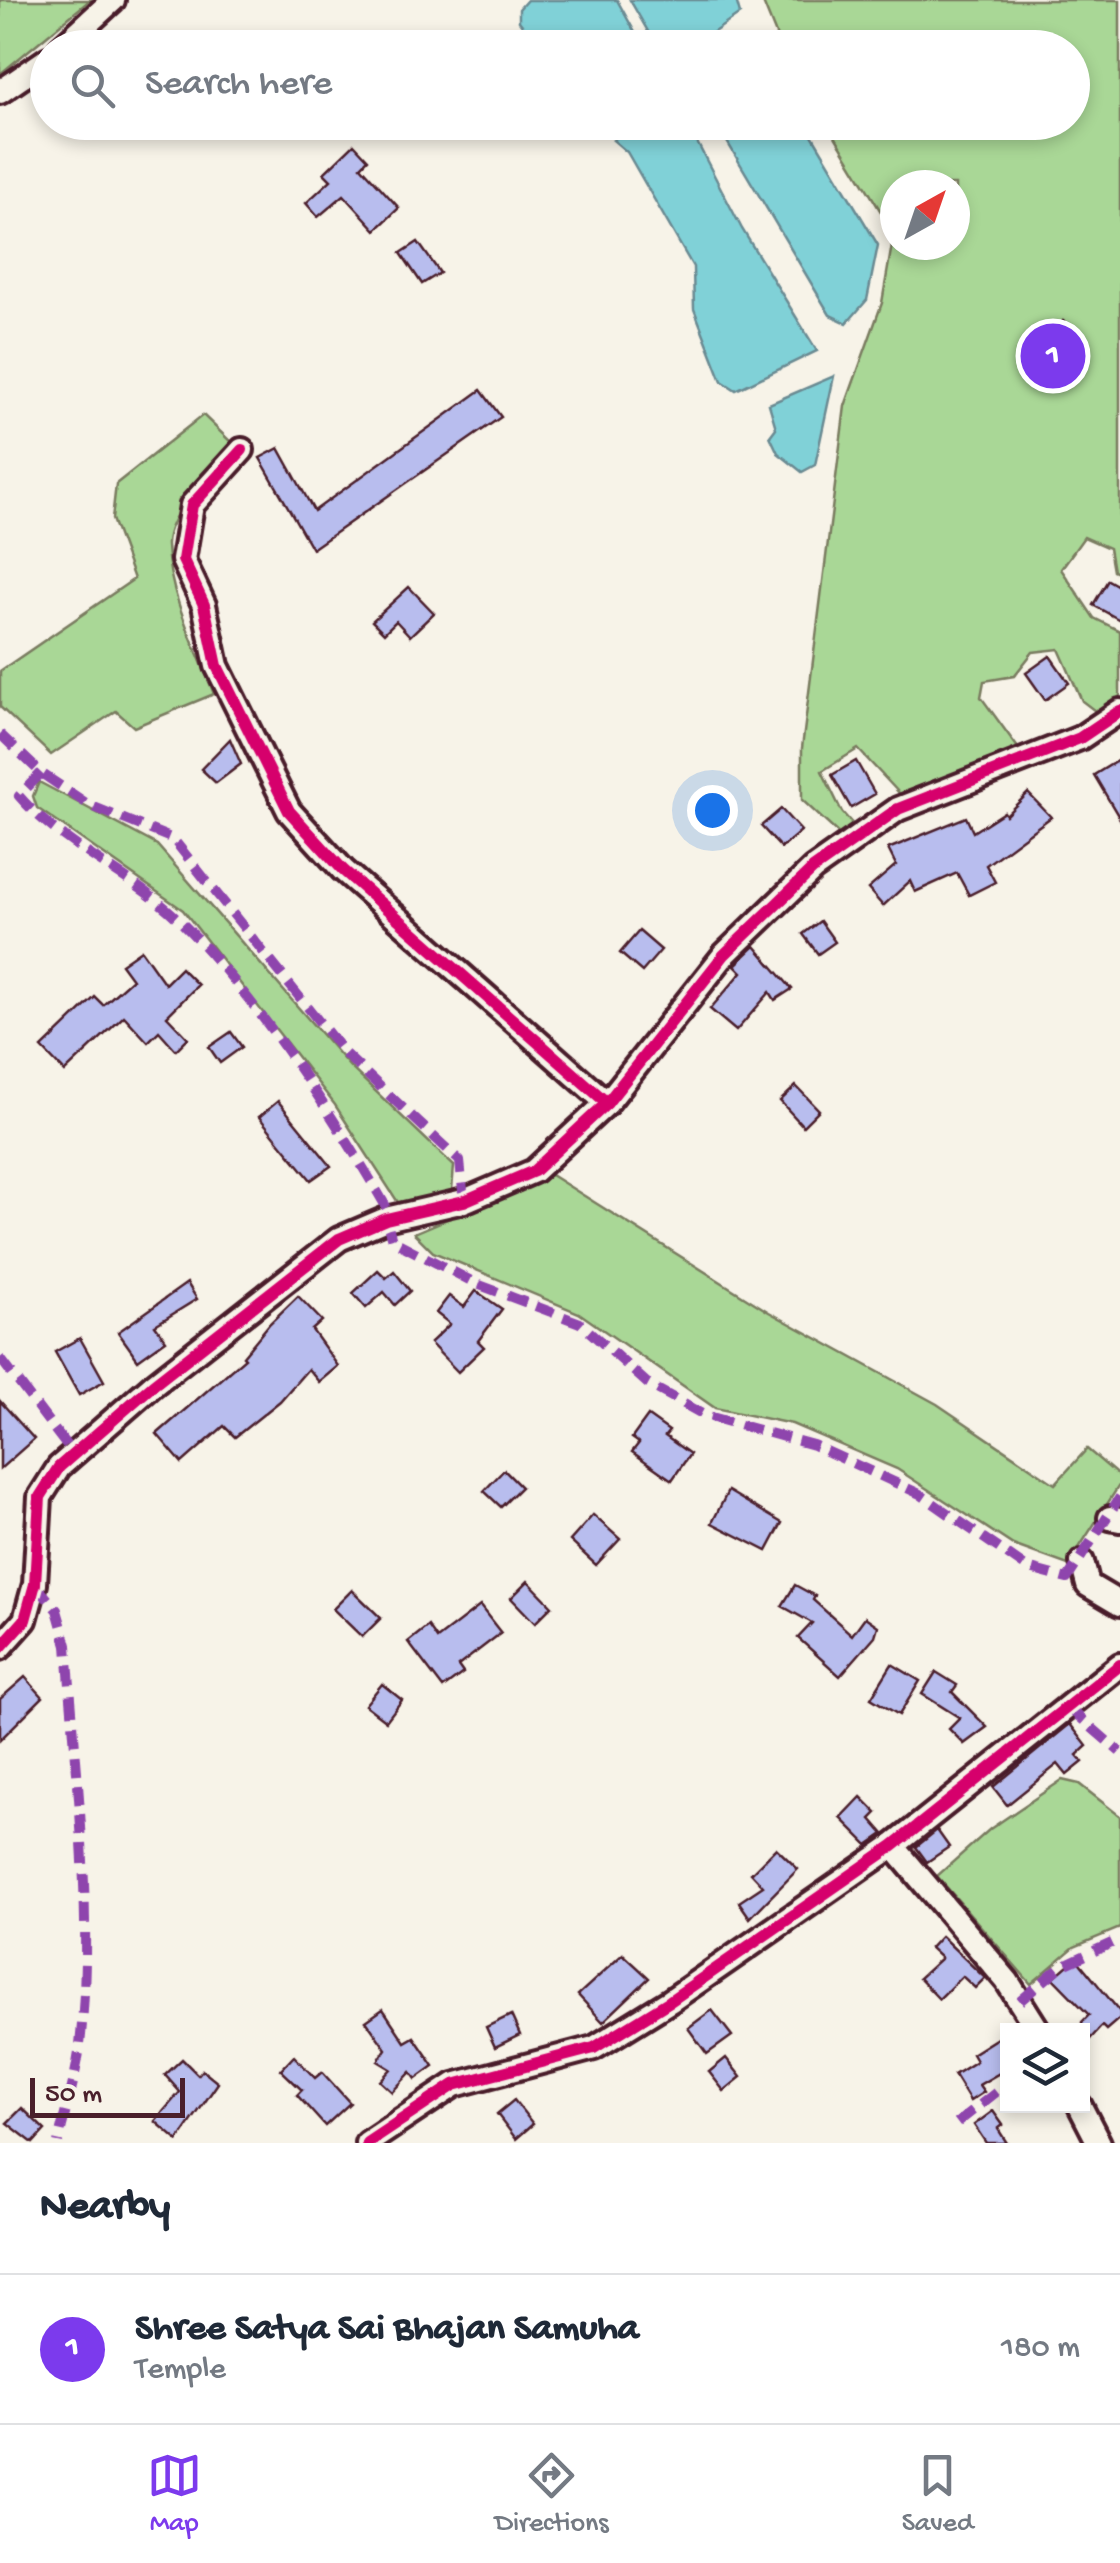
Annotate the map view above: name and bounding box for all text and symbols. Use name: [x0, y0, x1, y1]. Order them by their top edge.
search box: [30, 30, 1090, 140]
icon: search: [65, 58, 120, 113]
text: Search here: [145, 63, 332, 107]
north arrow: [880, 170, 970, 260]
pin: 1: [1020, 318, 1086, 394]
your location: [687, 785, 738, 836]
map controls: [1000, 2023, 1090, 2113]
button: layers: [1000, 2023, 1090, 2113]
scale bar: [30, 2073, 185, 2118]
text: 50 m: [45, 2079, 102, 2112]
text: Nearby: [40, 2184, 170, 2233]
text: Shree Satya Sai Bhajan Samuha: [135, 2308, 639, 2352]
text: 1: [66, 2330, 79, 2368]
text: 180 m: [1001, 2330, 1080, 2368]
text: Temple: [135, 2352, 226, 2390]
tab: Map: [147, 2448, 202, 2541]
tab: Directions: [495, 2448, 609, 2541]
tab: Saved: [902, 2448, 973, 2541]

